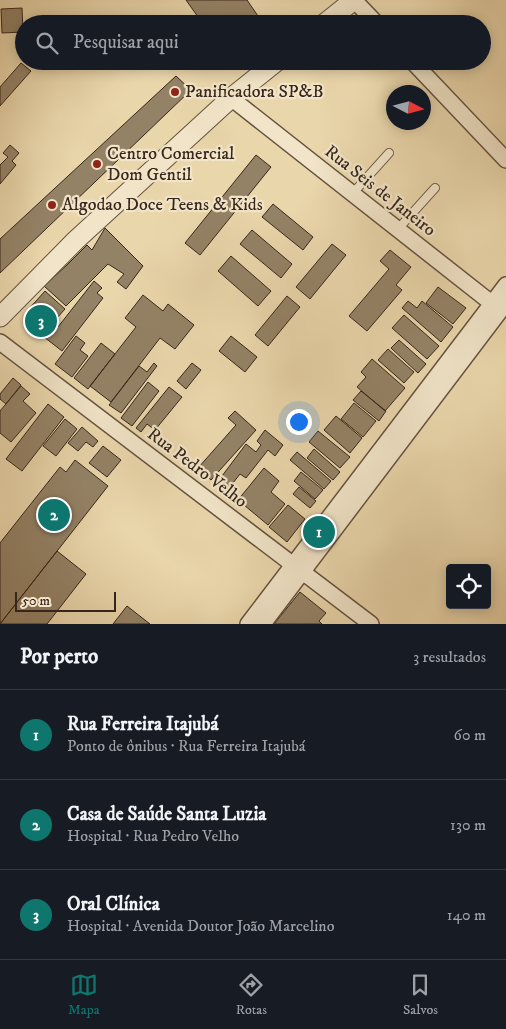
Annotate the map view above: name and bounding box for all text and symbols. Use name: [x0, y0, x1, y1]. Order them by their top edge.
search box: [15, 15, 491, 70]
icon: search: [33, 29, 61, 57]
text: Pesquisar aqui: [73, 31, 179, 54]
place label: Panificadora SP&B: [185, 81, 324, 103]
north arrow: [386, 85, 431, 130]
marker: Panificadora SP&B: [169, 86, 181, 98]
street label: Rua Seis de Janeiro: [320, 141, 440, 241]
place label: Centro Comercial Dom Gentil: [107, 143, 235, 186]
marker: Centro Comercial Dom Gentil: [91, 158, 103, 170]
place label: Algodao Doce Teens & Kids: [62, 194, 263, 216]
marker: Algodao Doce Teens & Kids: [46, 199, 58, 211]
pin: 3: [25, 302, 57, 340]
your location: [286, 409, 312, 435]
street label: Rua Pedro Velho: [143, 423, 252, 513]
pin: 2: [38, 496, 70, 534]
pin: 1: [303, 513, 335, 551]
map controls: [446, 564, 491, 609]
button: locate: [446, 564, 491, 609]
scale bar: [15, 589, 116, 612]
text: 50 m: [22, 592, 50, 610]
text: Por perto: [20, 644, 98, 670]
text: 3 resultados: [413, 647, 486, 667]
text: Rua Ferreira Itajubá: [67, 713, 219, 736]
text: 1: [33, 725, 39, 745]
text: 60 m: [454, 725, 486, 745]
text: Ponto de ônibus · Rua Ferreira Itajubá: [67, 736, 306, 756]
text: Casa de Saúde Santa Luzia: [67, 803, 266, 826]
text: 2: [32, 815, 40, 835]
text: 130 m: [450, 815, 486, 835]
text: Hospital · Rua Pedro Velho: [67, 826, 239, 846]
text: Oral Clínica: [67, 893, 160, 916]
text: 3: [33, 905, 39, 925]
text: 140 m: [447, 905, 486, 925]
text: Hospital · Avenida Doutor João Marcelino: [67, 916, 334, 936]
tab: Mapa: [68, 971, 100, 1019]
tab: Rotas: [236, 971, 267, 1019]
tab: Salvos: [403, 971, 438, 1019]

